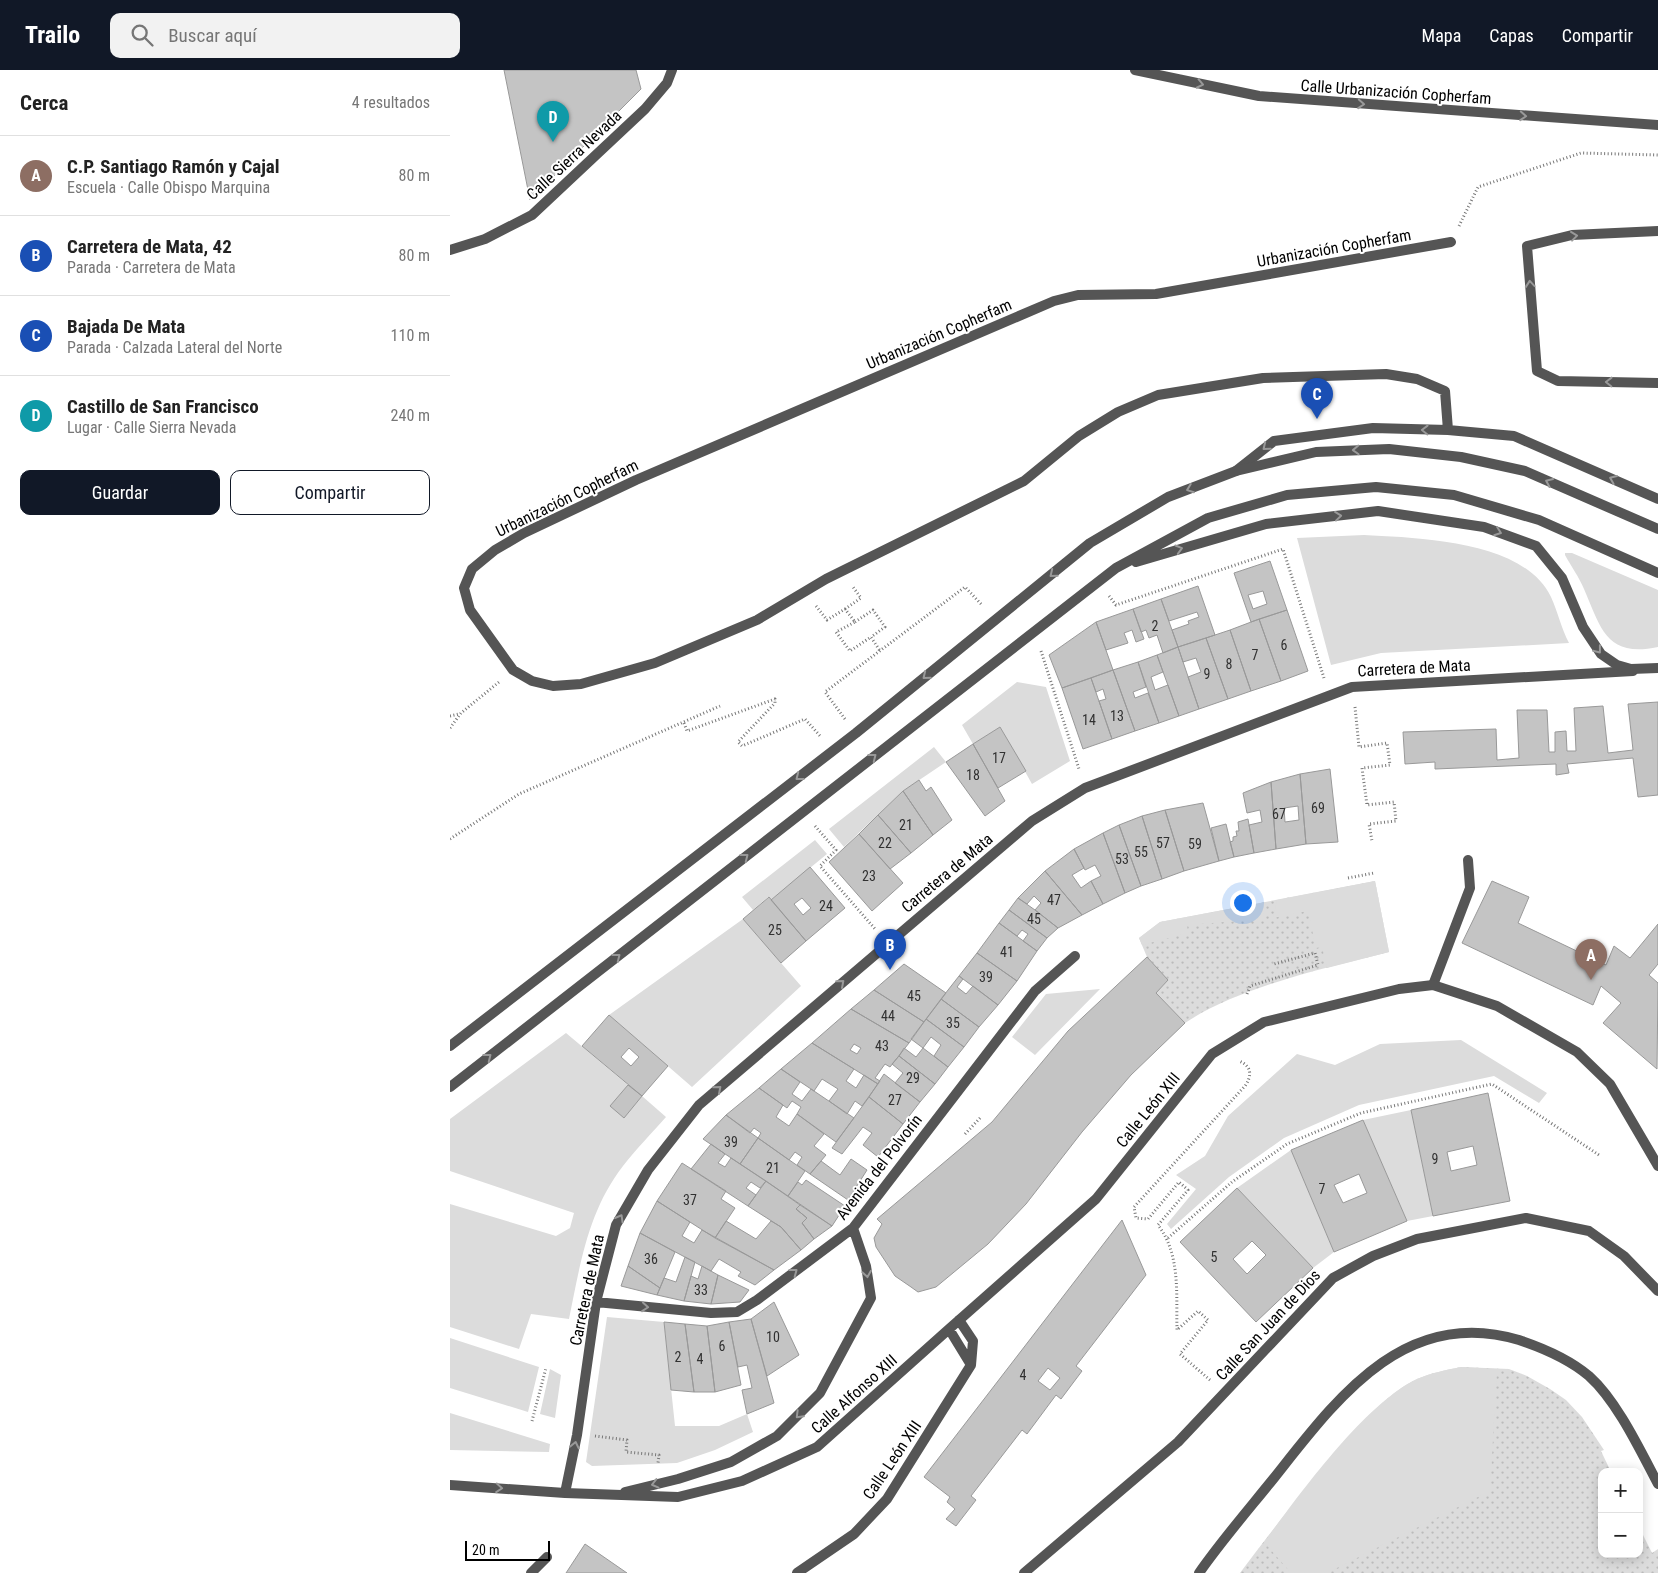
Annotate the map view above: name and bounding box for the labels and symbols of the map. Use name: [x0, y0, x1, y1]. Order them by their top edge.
street label: Calle Urbanización Copherfam: [1300, 76, 1492, 108]
one-way arrow: [1195, 78, 1204, 88]
one-way arrow: [1357, 98, 1365, 109]
pin: D: [537, 101, 569, 142]
street label: Calle Sierra Nevada: [523, 106, 625, 204]
one-way arrow: [1519, 110, 1527, 121]
street label: Urbanización Copherfam: [1256, 225, 1412, 271]
one-way arrow: [1570, 231, 1578, 242]
one-way arrow: [1524, 280, 1535, 288]
street label: Urbanización Copherfam: [863, 295, 1015, 373]
one-way arrow: [1605, 377, 1613, 387]
pin: C: [1301, 378, 1333, 419]
one-way arrow: [1421, 424, 1429, 435]
one-way arrow: [1262, 442, 1271, 451]
one-way arrow: [1352, 445, 1360, 456]
street label: Urbanización Copherfam: [493, 455, 641, 541]
one-way arrow: [1609, 475, 1618, 486]
one-way arrow: [1545, 477, 1554, 488]
one-way arrow: [1186, 483, 1195, 493]
one-way arrow: [1334, 511, 1342, 522]
one-way arrow: [1493, 526, 1502, 536]
one-way arrow: [1175, 544, 1184, 555]
one-way arrow: [1049, 568, 1058, 577]
house number: 2: [1152, 618, 1159, 634]
house number: 6: [1281, 637, 1288, 653]
one-way arrow: [1593, 644, 1602, 653]
house number: 7: [1252, 647, 1259, 663]
house number: 8: [1226, 656, 1233, 672]
street label: Carretera de Mata: [1357, 656, 1471, 680]
house number: 9: [1204, 666, 1210, 682]
one-way arrow: [923, 671, 932, 680]
house number: 13: [1110, 708, 1124, 724]
house number: 14: [1082, 712, 1096, 728]
house number: 17: [992, 750, 1006, 766]
one-way arrow: [867, 755, 876, 763]
house number: 18: [966, 767, 980, 783]
one-way arrow: [796, 772, 805, 780]
house number: 69: [1311, 800, 1325, 816]
house number: 67: [1272, 806, 1286, 822]
house number: 21: [899, 817, 913, 833]
street label: Carretera de Mata: [898, 829, 996, 917]
house number: 22: [878, 835, 892, 851]
house number: 57: [1156, 835, 1170, 851]
house number: 59: [1188, 836, 1202, 852]
house number: 55: [1134, 844, 1148, 860]
house number: 53: [1115, 851, 1129, 867]
one-way arrow: [739, 855, 748, 863]
house number: 23: [862, 868, 876, 884]
your location: [1230, 890, 1256, 916]
house number: 47: [1047, 892, 1061, 908]
house number: 24: [819, 898, 833, 914]
house number: 45: [1027, 911, 1041, 927]
house number: 25: [768, 922, 782, 938]
pin: B: [874, 929, 906, 970]
pin: A: [1575, 939, 1607, 980]
house number: 41: [1000, 944, 1014, 960]
one-way arrow: [611, 954, 620, 963]
house number: 39: [979, 969, 993, 985]
one-way arrow: [836, 980, 845, 989]
house number: 45: [907, 988, 921, 1004]
house number: 44: [881, 1008, 895, 1024]
house number: 35: [946, 1015, 960, 1031]
house number: 43: [875, 1038, 889, 1054]
one-way arrow: [483, 1054, 492, 1063]
street label: Calle León XIII: [1112, 1069, 1184, 1151]
house number: 29: [906, 1070, 920, 1086]
one-way arrow: [712, 1086, 721, 1095]
house number: 27: [888, 1092, 902, 1108]
street label: Avenida del Polvorín: [832, 1111, 926, 1223]
house number: 39: [724, 1134, 738, 1150]
house number: 9: [1432, 1151, 1438, 1167]
house number: 21: [766, 1160, 780, 1176]
house number: 7: [1319, 1181, 1326, 1197]
house number: 37: [683, 1192, 697, 1208]
one-way arrow: [614, 1214, 624, 1223]
street label: Carretera de Mata: [566, 1233, 608, 1347]
house number: 5: [1211, 1249, 1218, 1265]
house number: 36: [644, 1251, 658, 1267]
street label: Calle San Juan de Dios: [1212, 1266, 1324, 1384]
one-way arrow: [788, 1269, 798, 1278]
one-way arrow: [862, 1270, 872, 1279]
house number: 33: [694, 1282, 708, 1298]
one-way arrow: [641, 1301, 649, 1312]
house number: 10: [766, 1329, 780, 1345]
house number: 6: [719, 1338, 726, 1354]
house number: 2: [675, 1349, 682, 1365]
house number: 4: [697, 1351, 704, 1367]
street label: Calle Alfonso XIII: [807, 1351, 901, 1437]
house number: 4: [1020, 1367, 1027, 1383]
one-way arrow: [795, 1409, 804, 1418]
street label: Calle León XIII: [859, 1417, 925, 1503]
one-way arrow: [569, 1441, 580, 1449]
one-way arrow: [650, 1478, 659, 1489]
one-way arrow: [495, 1483, 503, 1494]
scale bar: [465, 1538, 550, 1561]

